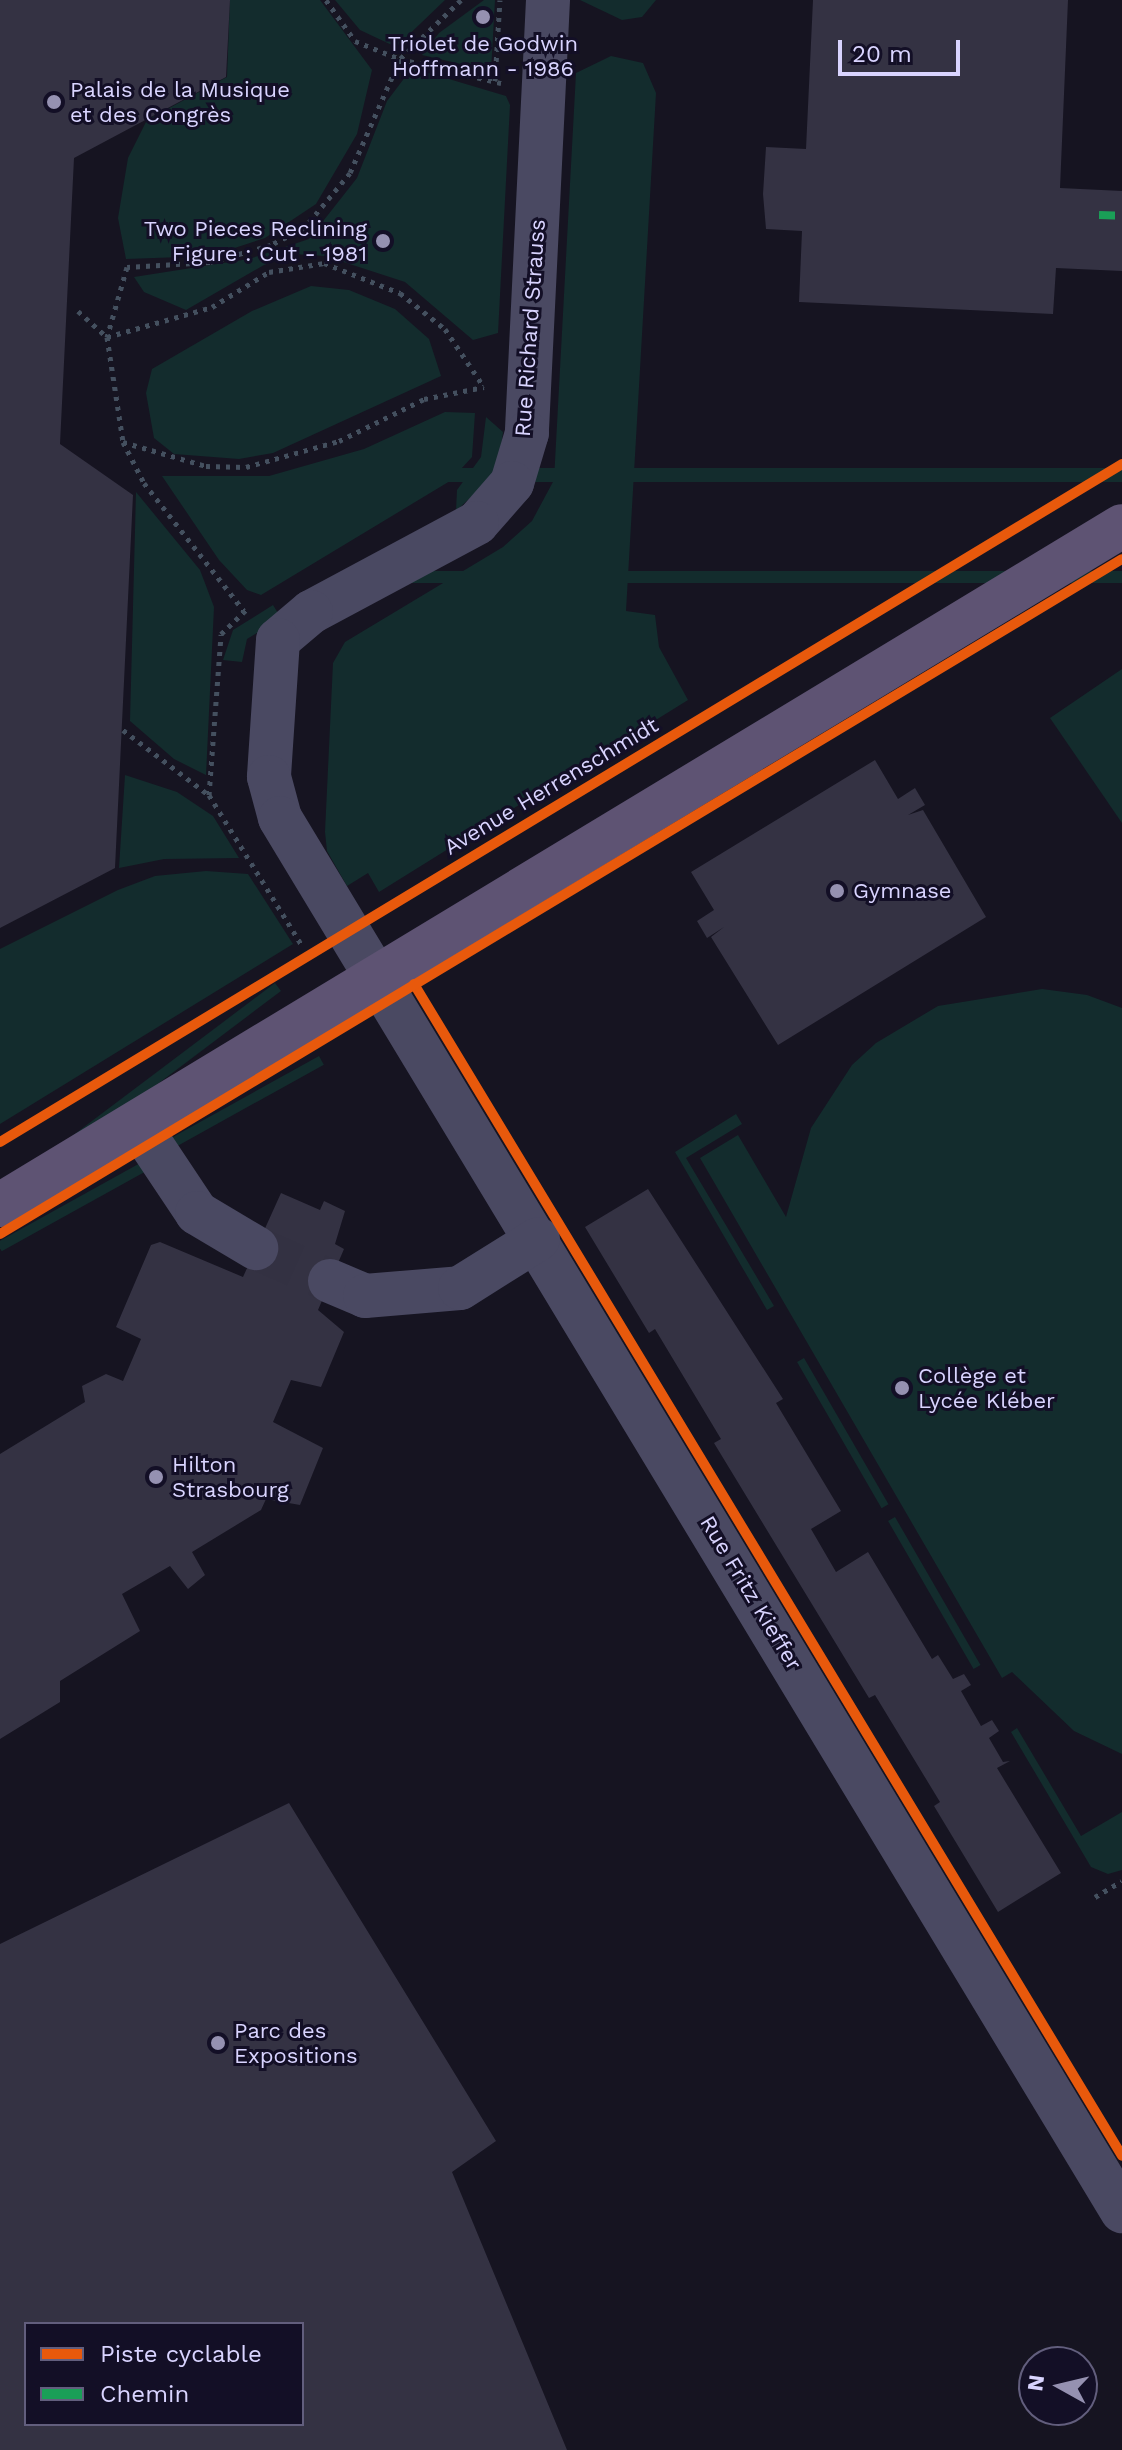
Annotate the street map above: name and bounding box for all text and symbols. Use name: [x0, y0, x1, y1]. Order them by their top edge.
marker: Triolet de Godwin Hoffmann - 1986: [474, 8, 492, 26]
scale bar: [842, 24, 964, 74]
place label: Triolet de Godwin Hoffmann - 1986: [388, 30, 578, 82]
text: 20 m: [852, 40, 912, 68]
place label: Palais de la Musique et des Congrès: [70, 76, 290, 128]
marker: Palais de la Musique et des Congrès: [45, 93, 63, 111]
place label: Two Pieces Reclining Figure : Cut - 1981: [144, 215, 367, 266]
street label: Rue Richard Strauss: [509, 218, 551, 438]
marker: Two Pieces Reclining Figure : Cut - 1981: [374, 232, 392, 250]
street label: Avenue Herrenschmidt: [439, 712, 663, 860]
place label: Gymnase: [853, 878, 951, 904]
marker: Gymnase: [828, 882, 846, 900]
place label: Collège et Lycée Kléber: [918, 1362, 1055, 1414]
marker: Collège et Lycée Kléber: [893, 1379, 911, 1397]
place label: Hilton Strasbourg: [172, 1451, 289, 1502]
marker: Hilton Strasbourg: [147, 1468, 165, 1486]
street label: Rue Fritz Kieffer: [694, 1511, 808, 1675]
place label: Parc des Expositions: [234, 2017, 358, 2068]
marker: Parc des Expositions: [209, 2034, 227, 2052]
legend: [24, 2322, 304, 2426]
text: Piste cyclable: [100, 2340, 262, 2368]
north arrow: [1018, 2346, 1098, 2426]
text: N: [1022, 2373, 1049, 2393]
text: Chemin: [100, 2380, 189, 2408]

